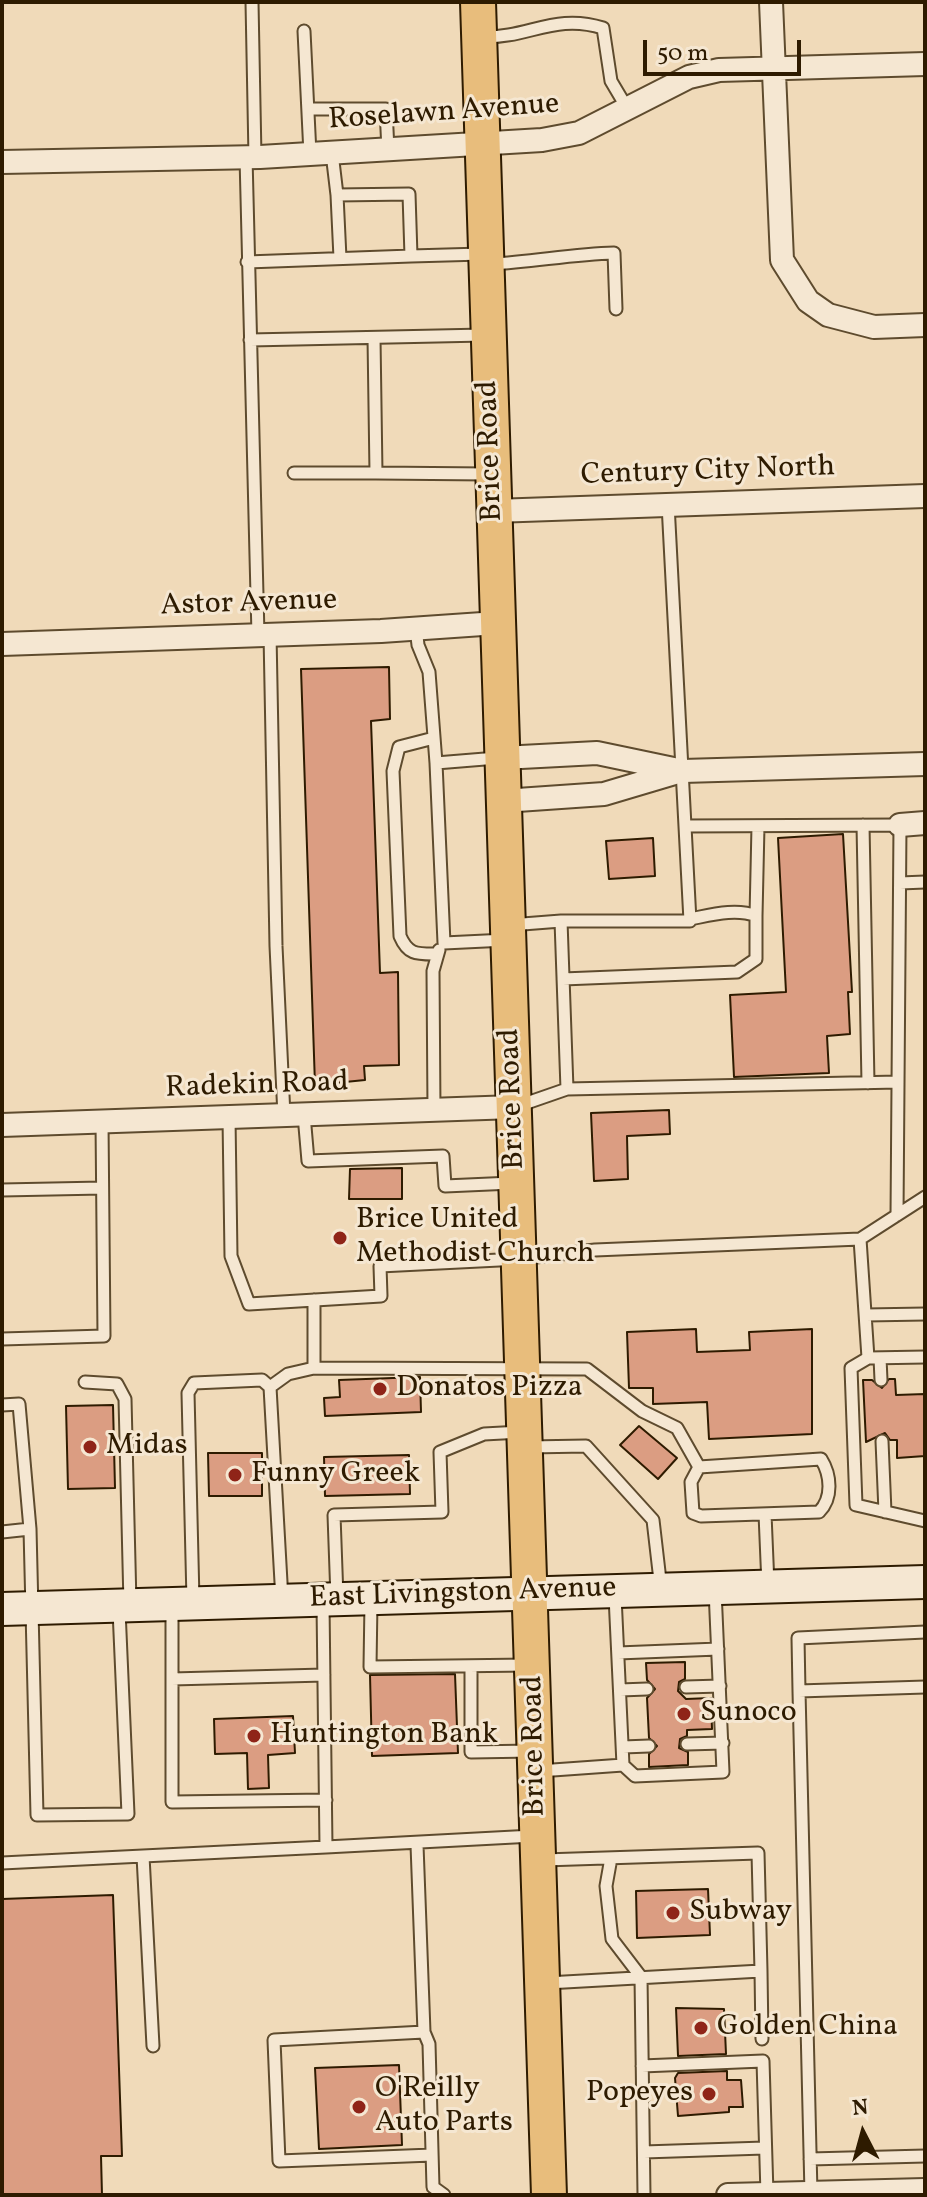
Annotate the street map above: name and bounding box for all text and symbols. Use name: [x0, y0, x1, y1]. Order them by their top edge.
scale bar: [647, 24, 805, 74]
text: 50 m: [657, 37, 709, 71]
street label: Roselawn Avenue: [327, 88, 561, 140]
street label: Brice Road: [472, 380, 512, 522]
street label: Century City North: [580, 451, 836, 495]
street label: Astor Avenue: [160, 584, 338, 626]
street label: Brice Road: [494, 1028, 534, 1170]
street label: Radekin Road: [165, 1066, 349, 1108]
place label: Brice United Methodist Church: [356, 1203, 595, 1274]
marker: Brice United Methodist Church: [331, 1229, 349, 1247]
place label: Donatos Pizza: [396, 1371, 583, 1407]
marker: Donatos Pizza: [371, 1380, 389, 1398]
place label: Midas: [106, 1429, 188, 1465]
marker: Midas: [81, 1438, 99, 1456]
place label: Funny Greek: [251, 1457, 420, 1493]
marker: Funny Greek: [226, 1466, 244, 1484]
street label: East Livingston Avenue: [309, 1572, 617, 1618]
street label: Brice Road: [517, 1675, 555, 1817]
place label: Sunoco: [700, 1696, 797, 1732]
marker: Sunoco: [675, 1705, 693, 1723]
place label: Huntington Bank: [270, 1718, 498, 1754]
marker: Huntington Bank: [245, 1727, 263, 1745]
place label: Subway: [689, 1895, 792, 1931]
marker: Subway: [664, 1904, 682, 1922]
place label: Golden China: [717, 2010, 898, 2046]
marker: Golden China: [692, 2019, 710, 2037]
place label: O'Reilly Auto Parts: [375, 2072, 513, 2142]
place label: Popeyes: [586, 2076, 693, 2112]
marker: Popeyes: [700, 2085, 718, 2103]
text: N: [851, 2092, 870, 2125]
north arrow: [823, 2093, 903, 2173]
marker: O'Reilly Auto Parts: [350, 2098, 368, 2116]

